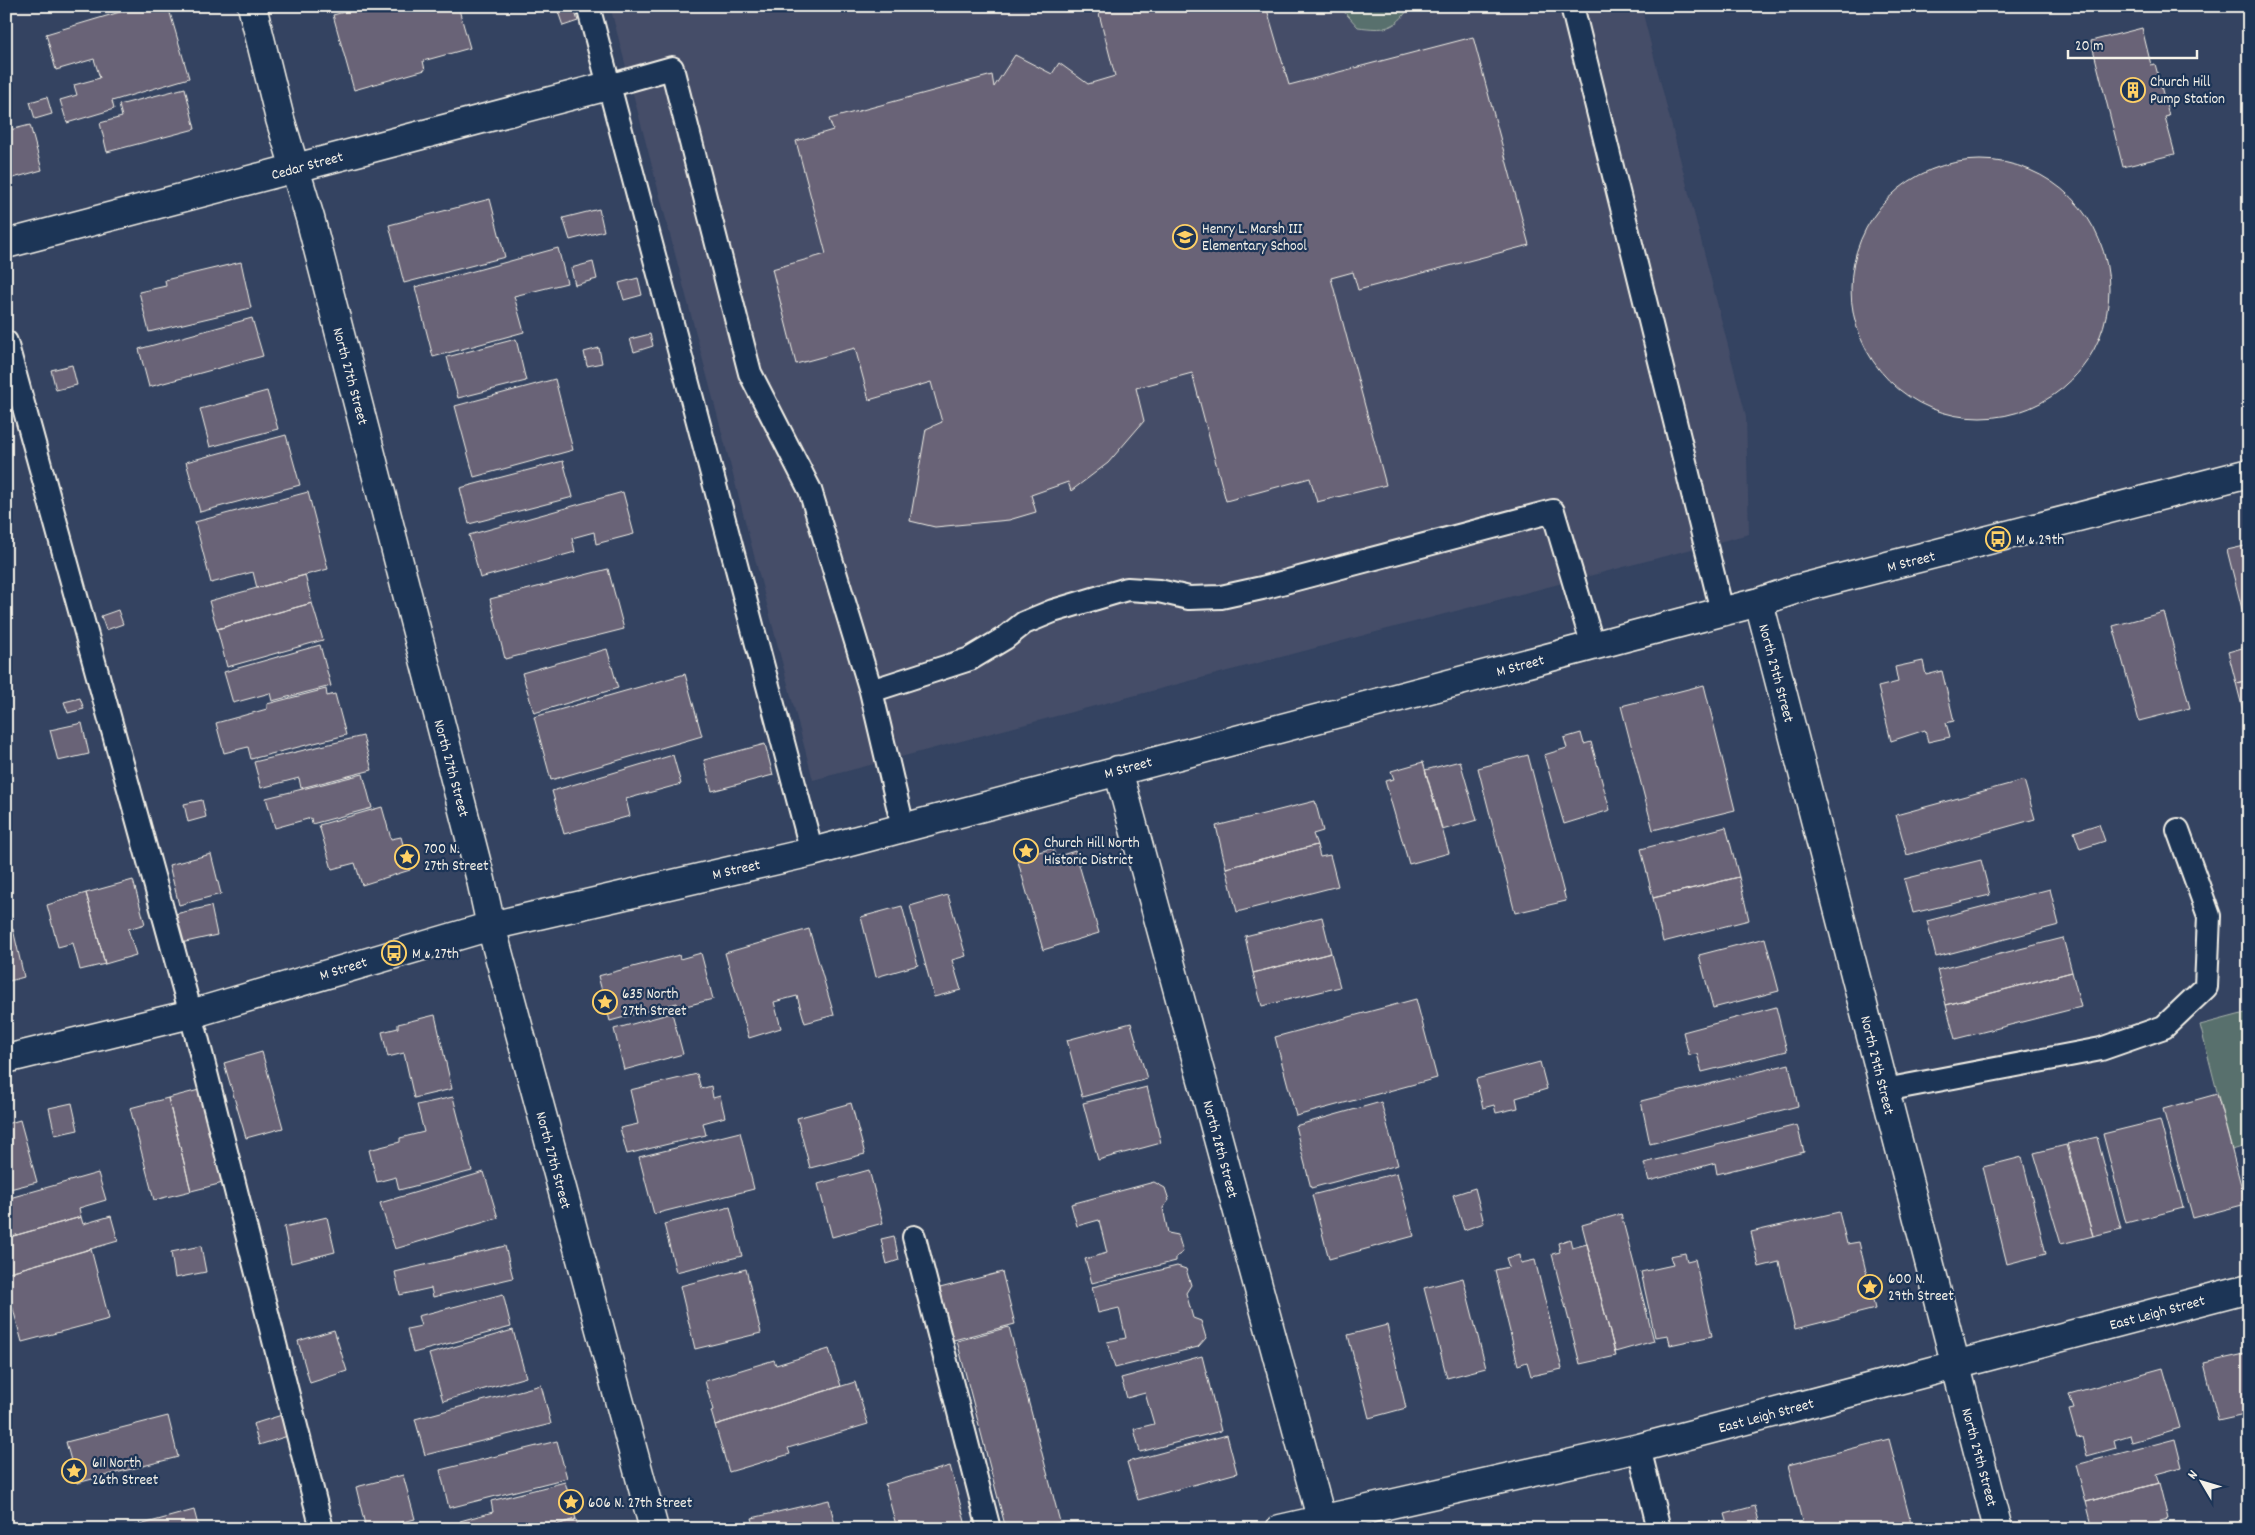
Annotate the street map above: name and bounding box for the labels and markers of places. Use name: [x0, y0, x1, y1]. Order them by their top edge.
place label: Church Hill Pump Station: [2150, 72, 2225, 111]
building icon: Church Hill Pump Station: [2120, 77, 2146, 103]
place label: Henry L. Marsh III Elementary School: [1202, 219, 1307, 258]
school or university icon: Henry L. Marsh III Elementary School: [1172, 224, 1198, 250]
bus stop icon: M & 29th: [1985, 526, 2011, 552]
place label: M & 29th: [2016, 530, 2064, 552]
place label: Church Hill North Historic District: [1044, 833, 1140, 872]
place icon: Church Hill North Historic District: [1013, 838, 1039, 864]
place label: 700 N. 27th Street: [424, 839, 489, 878]
place icon: 700 N. 27th Street: [394, 844, 420, 870]
bus stop icon: M & 27th: [381, 940, 407, 966]
place label: M & 27th: [412, 944, 459, 966]
place label: 635 North 27th Street: [622, 984, 687, 1023]
place icon: 635 North 27th Street: [592, 989, 618, 1015]
place label: 600 N. 29th Street: [1888, 1269, 1954, 1308]
place icon: 600 N. 29th Street: [1857, 1274, 1883, 1300]
place label: 611 North 26th Street: [92, 1453, 159, 1492]
place icon: 611 North 26th Street: [61, 1458, 87, 1484]
place icon: 606 N. 27th Street: [558, 1489, 584, 1515]
place label: 606 N. 27th Street: [588, 1493, 693, 1515]

